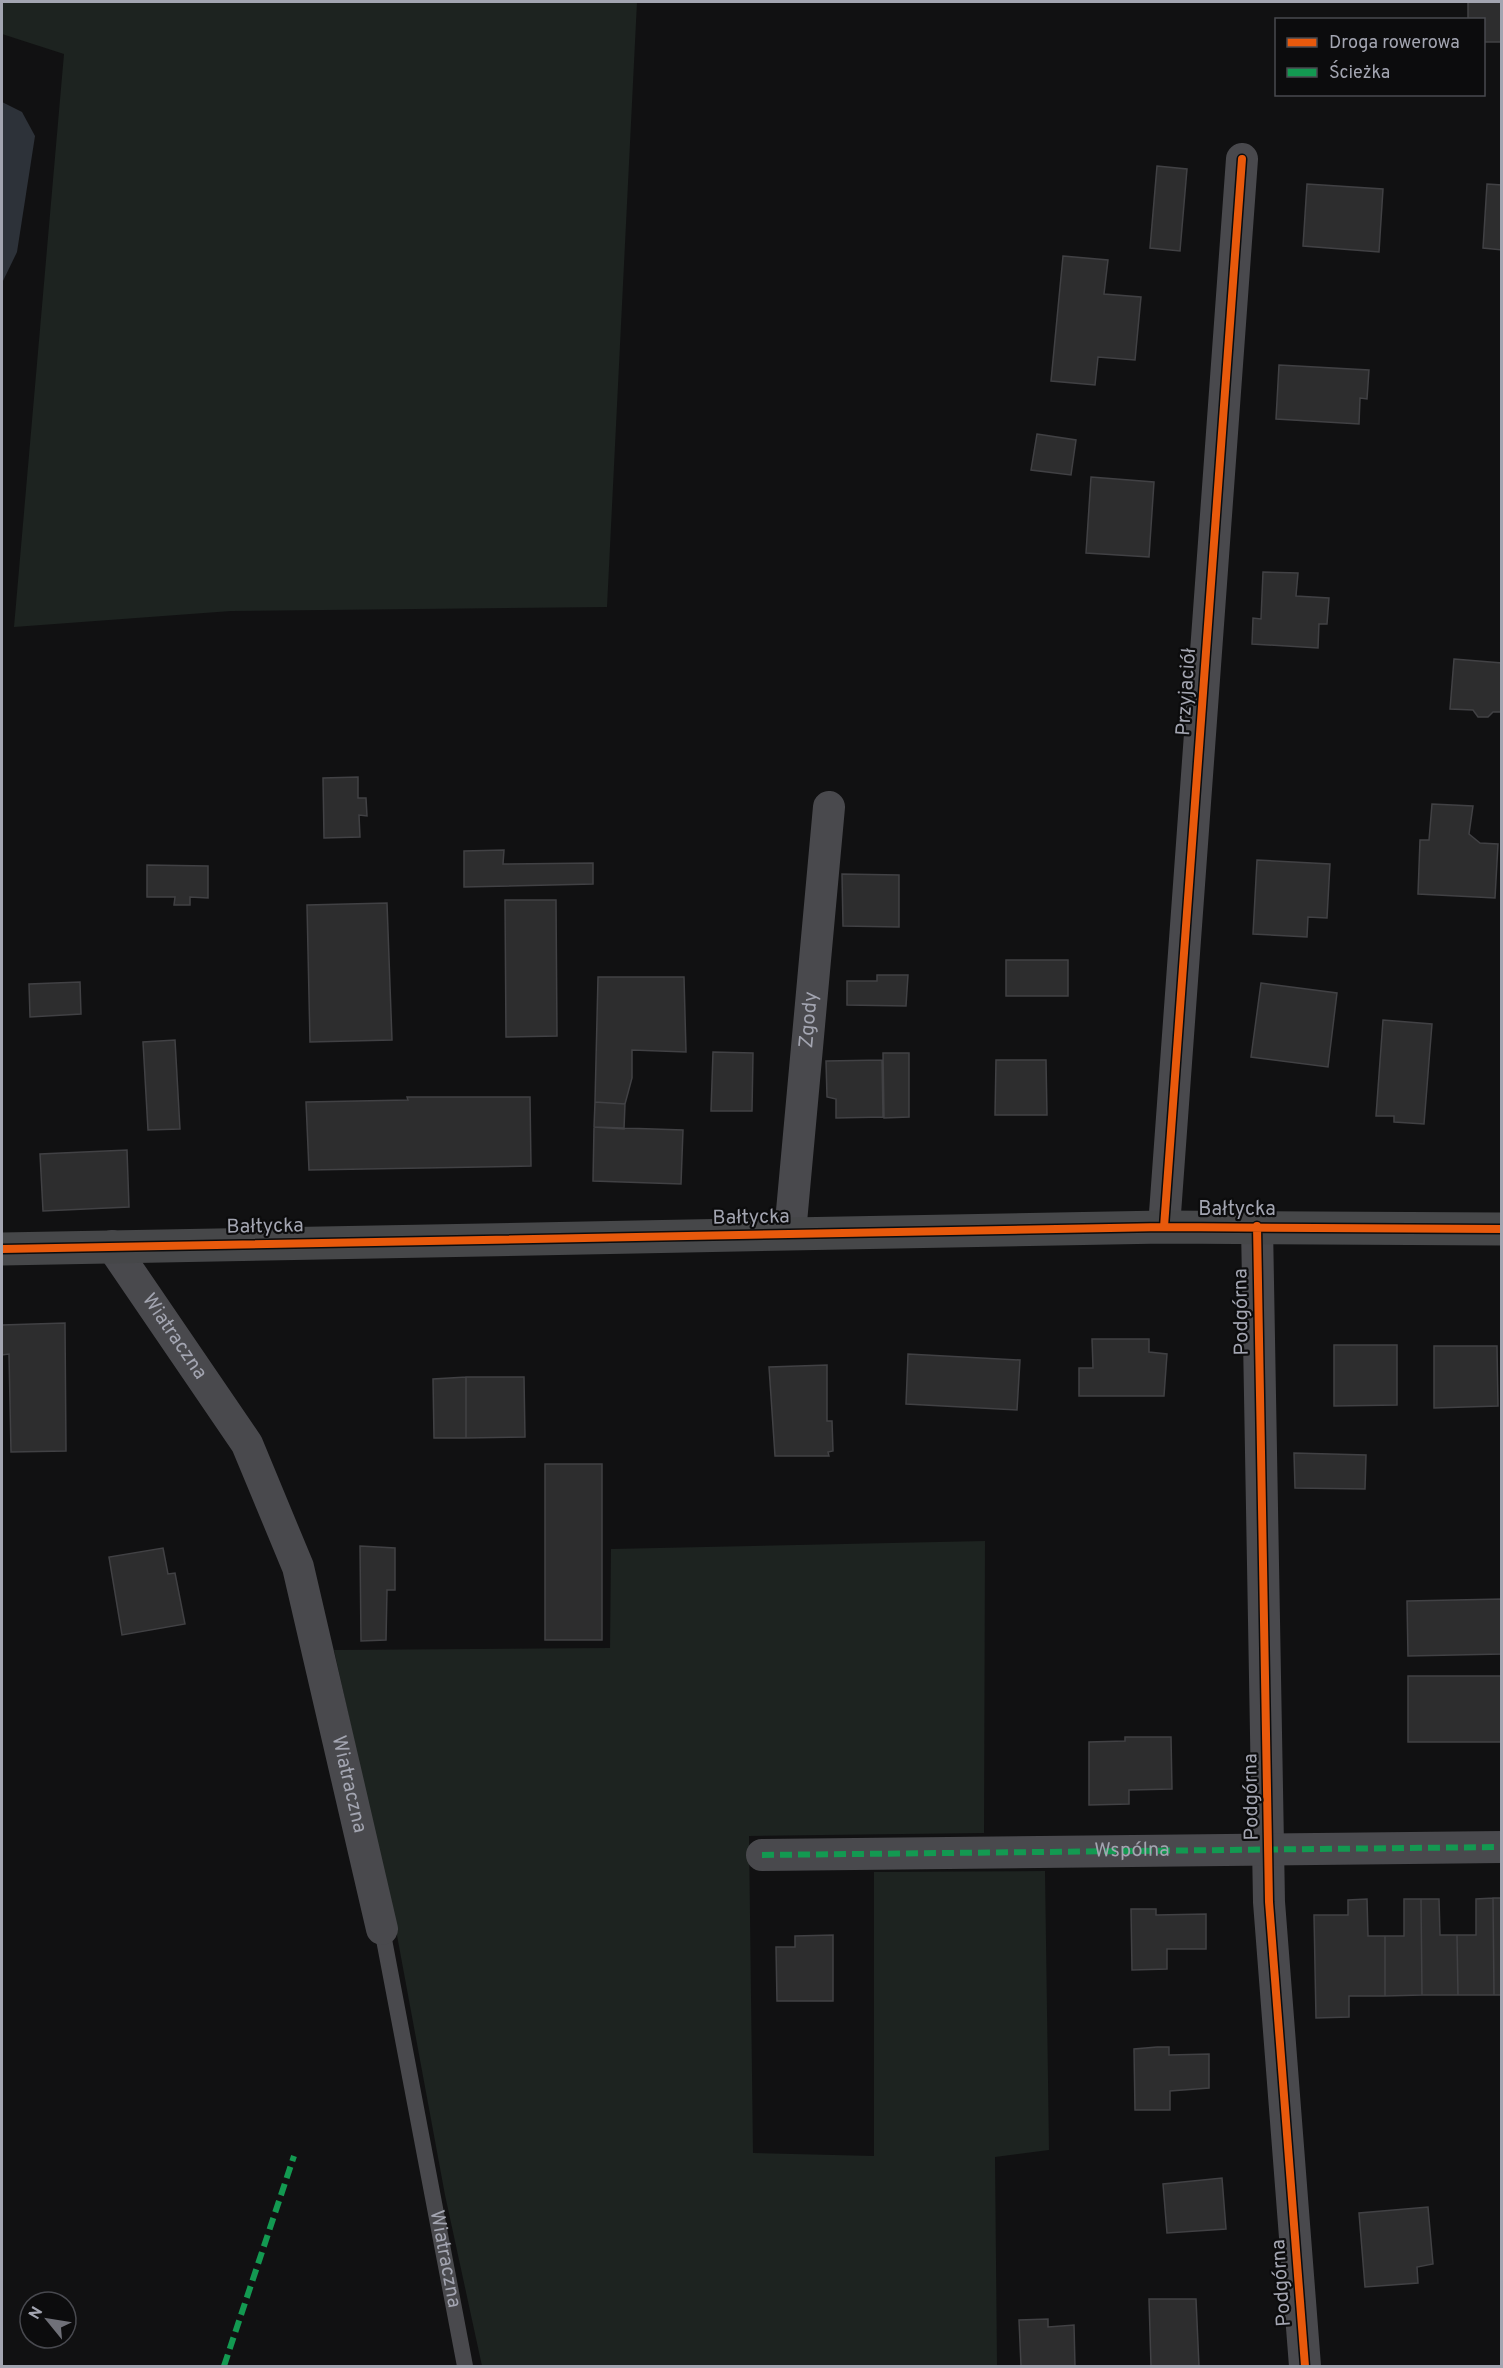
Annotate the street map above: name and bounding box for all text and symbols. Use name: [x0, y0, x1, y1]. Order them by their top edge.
legend: [1275, 18, 1485, 96]
text: Droga rowerowa: [1329, 32, 1460, 55]
text: Ścieżka: [1329, 60, 1390, 85]
street label: Przyjaciół: [1171, 647, 1203, 737]
street label: Zgody: [794, 990, 825, 1050]
street label: Bałtycka: [1198, 1197, 1276, 1223]
street label: Bałtycka: [712, 1204, 790, 1232]
street label: Bałtycka: [226, 1213, 304, 1241]
street label: Podgórna: [1228, 1268, 1256, 1356]
street label: Wiatraczna: [135, 1289, 213, 1385]
street label: Wiatraczna: [325, 1733, 372, 1836]
street label: Podgórna: [1238, 1753, 1266, 1841]
street label: Wspólna: [1094, 1838, 1170, 1864]
street label: Wiatraczna: [423, 2208, 467, 2310]
street label: Podgórna: [1266, 2239, 1298, 2327]
north arrow: [18, 2290, 78, 2350]
text: N: [25, 2304, 48, 2323]

